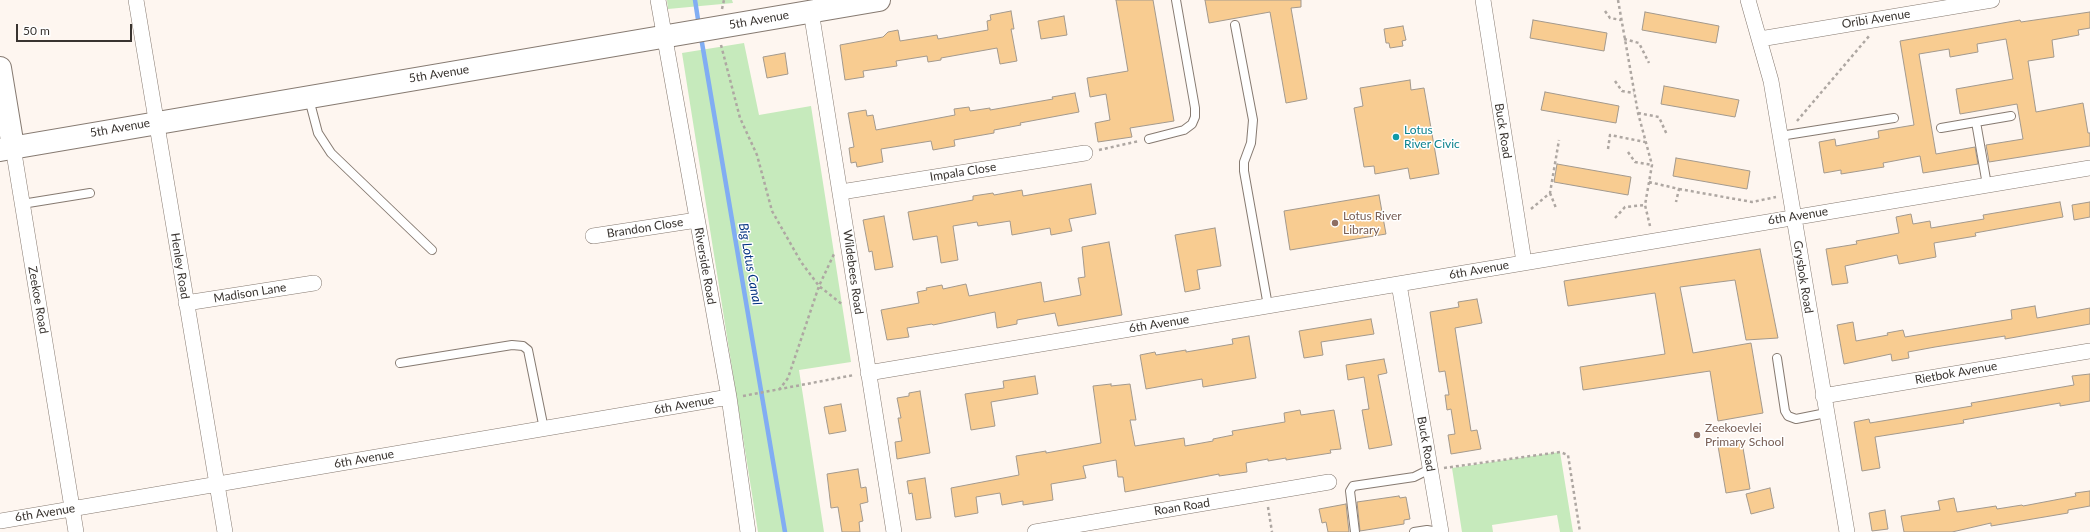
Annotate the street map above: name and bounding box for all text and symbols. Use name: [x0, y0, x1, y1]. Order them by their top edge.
street label: Oribi Avenue: [1841, 6, 1911, 32]
street label: 5th Avenue: [728, 8, 790, 32]
scale bar: [18, 16, 134, 42]
text: 50 m: [23, 23, 50, 38]
street label: 5th Avenue: [408, 62, 470, 86]
street label: Buck Road: [1492, 102, 1514, 160]
street label: 5th Avenue: [89, 116, 151, 140]
place label: Lotus River Civic: [1404, 123, 1460, 151]
marker: Lotus River Civic: [1391, 132, 1401, 142]
street label: Impala Close: [929, 160, 997, 184]
street label: 6th Avenue: [1767, 204, 1829, 228]
place label: Lotus River Library: [1343, 209, 1402, 237]
street label: Brandon Close: [606, 215, 684, 241]
marker: Lotus River Library: [1330, 218, 1340, 228]
water label: Big Lotus Canal: [735, 222, 765, 306]
street label: Riverside Road: [691, 226, 719, 306]
street label: Wildebees Road: [840, 229, 866, 315]
street label: Henley Road: [168, 232, 192, 300]
street label: Grysbok Road: [1790, 240, 1816, 314]
street label: 6th Avenue: [1448, 258, 1510, 282]
street label: Zeekoe Road: [25, 265, 51, 335]
street label: Madison Lane: [213, 280, 287, 306]
street label: 6th Avenue: [1128, 312, 1190, 336]
street label: Rietbok Avenue: [1914, 359, 1998, 387]
street label: 6th Avenue: [653, 393, 715, 417]
street label: Buck Road: [1414, 415, 1438, 473]
place label: Zeekoevlei Primary School: [1705, 421, 1784, 449]
marker: Zeekoevlei Primary School: [1692, 430, 1702, 440]
street label: 6th Avenue: [333, 447, 395, 471]
street label: Roan Road: [1153, 495, 1211, 519]
street label: 6th Avenue: [14, 501, 76, 525]

